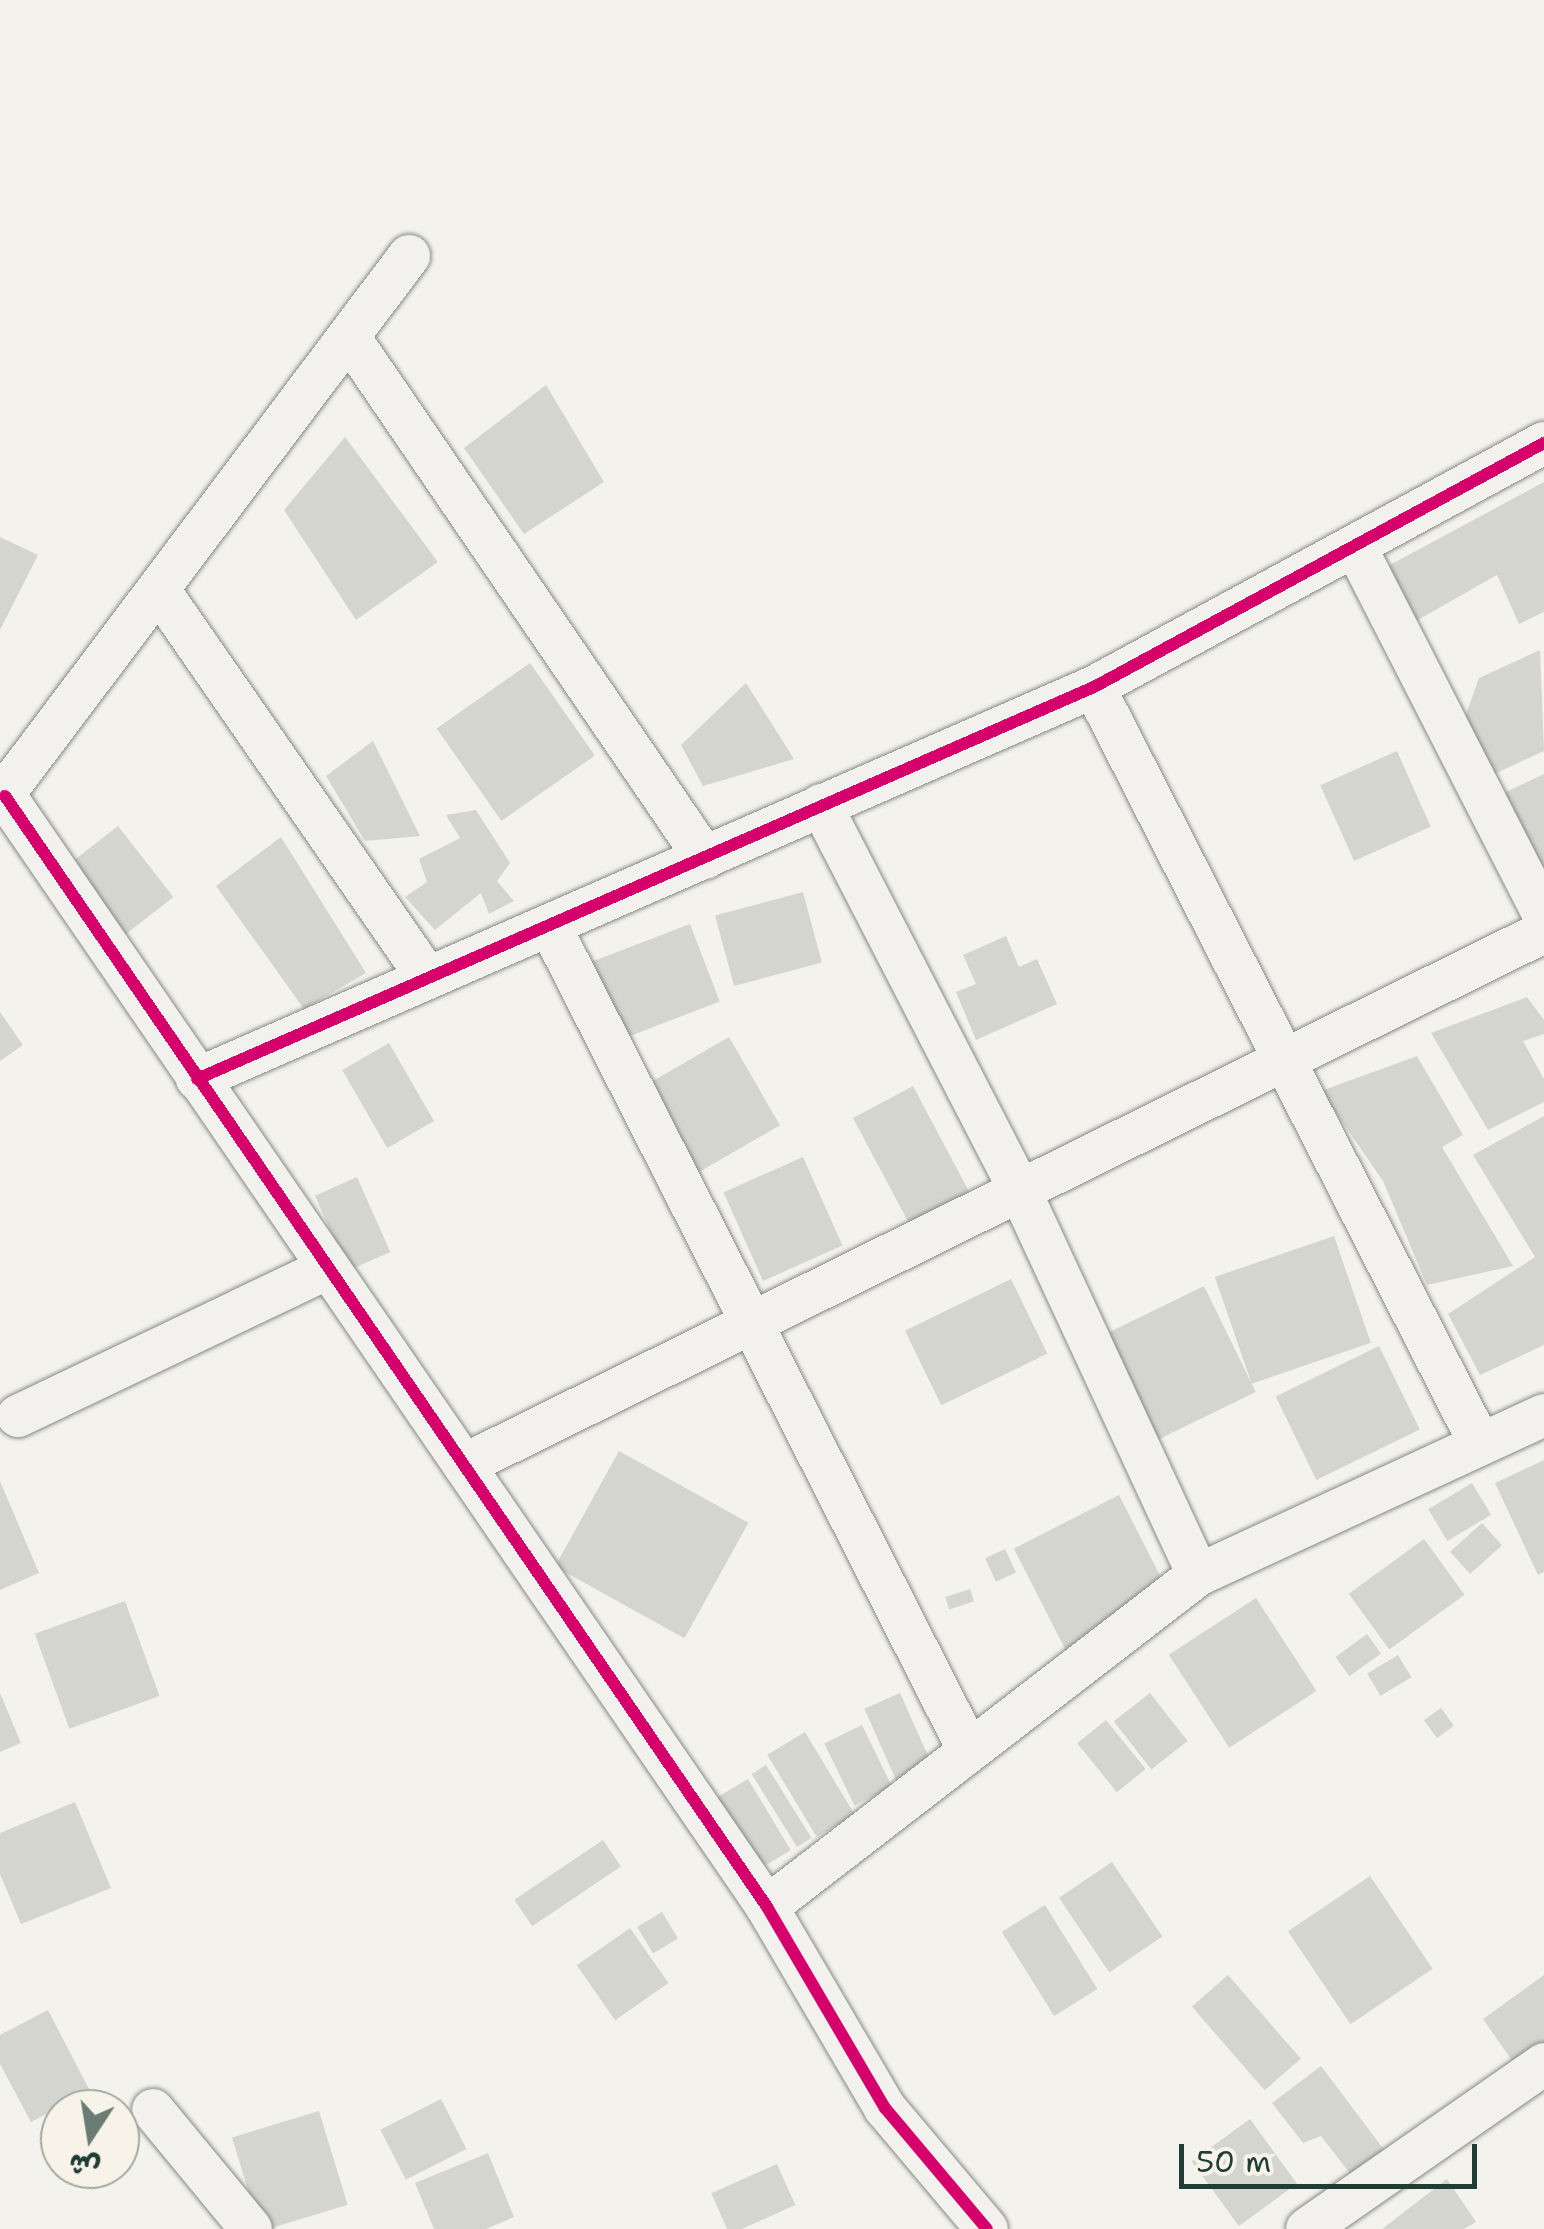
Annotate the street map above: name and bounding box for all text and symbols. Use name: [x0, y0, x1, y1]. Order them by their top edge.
north arrow: [40, 2089, 140, 2189]
scale bar: [1184, 2124, 1482, 2186]
text: 50 m: [1196, 2141, 1271, 2182]
text: ش: [65, 2145, 103, 2188]

